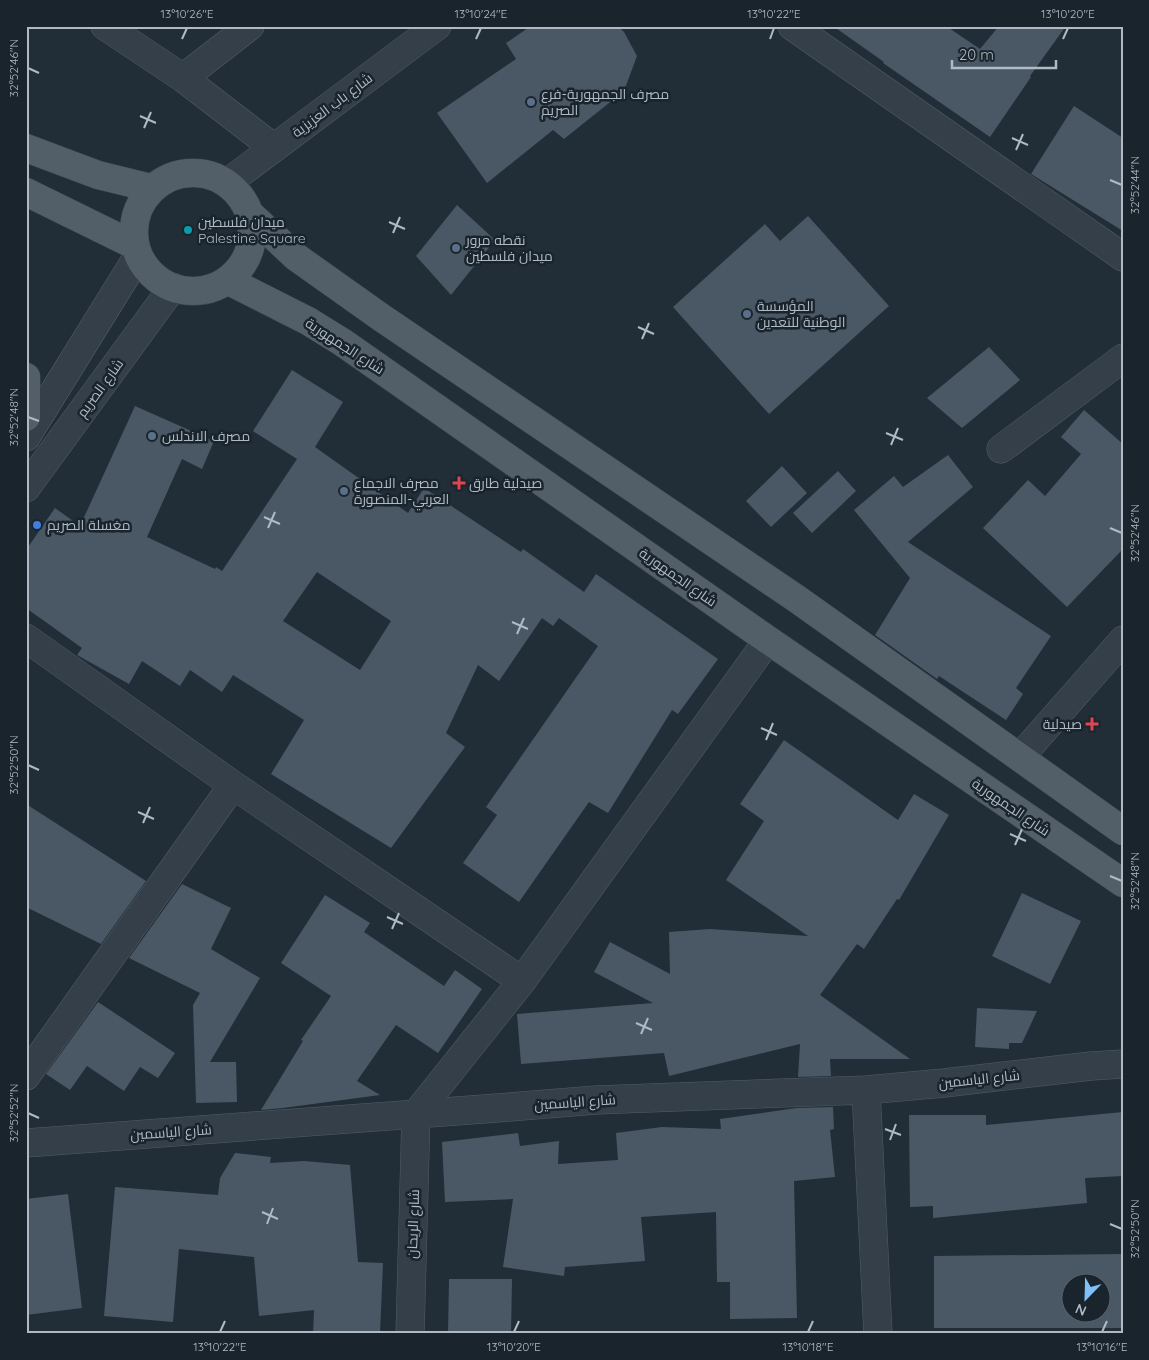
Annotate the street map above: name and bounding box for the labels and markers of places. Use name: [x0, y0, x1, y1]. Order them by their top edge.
place label: مصرف الجمهورية-فرع الصريم: [541, 85, 669, 120]
marker: مصرف الجمهورية-فرع الصريم: [525, 96, 537, 108]
place label: ميدان فلسطين Palestine Square: [198, 213, 306, 247]
marker: ميدان فلسطين Palestine Square: [182, 224, 194, 236]
place label: نقطه مرور ميدان فلسطين: [465, 231, 553, 265]
marker: نقطه مرور ميدان فلسطين: [450, 242, 462, 254]
place label: المؤسسة الوطنية للتعدين: [757, 297, 845, 331]
marker: المؤسسة الوطنية للتعدين: [741, 308, 753, 320]
place label: مصرف الاندلس: [162, 427, 250, 445]
marker: مصرف الاندلس: [146, 430, 158, 442]
place label: مصرف الاجماع العربي-المنصورة: [354, 474, 449, 511]
place label: صيدلية طارق: [469, 474, 542, 492]
marker: صيدلية طارق: [453, 477, 465, 489]
marker: مصرف الاجماع العربي-المنصورة: [338, 485, 350, 497]
place label: مغسلة الصريم: [47, 516, 131, 535]
marker: مغسلة الصريم: [31, 519, 43, 531]
place label: صيدلية: [1043, 715, 1082, 733]
marker: صيدلية: [1086, 718, 1098, 730]

